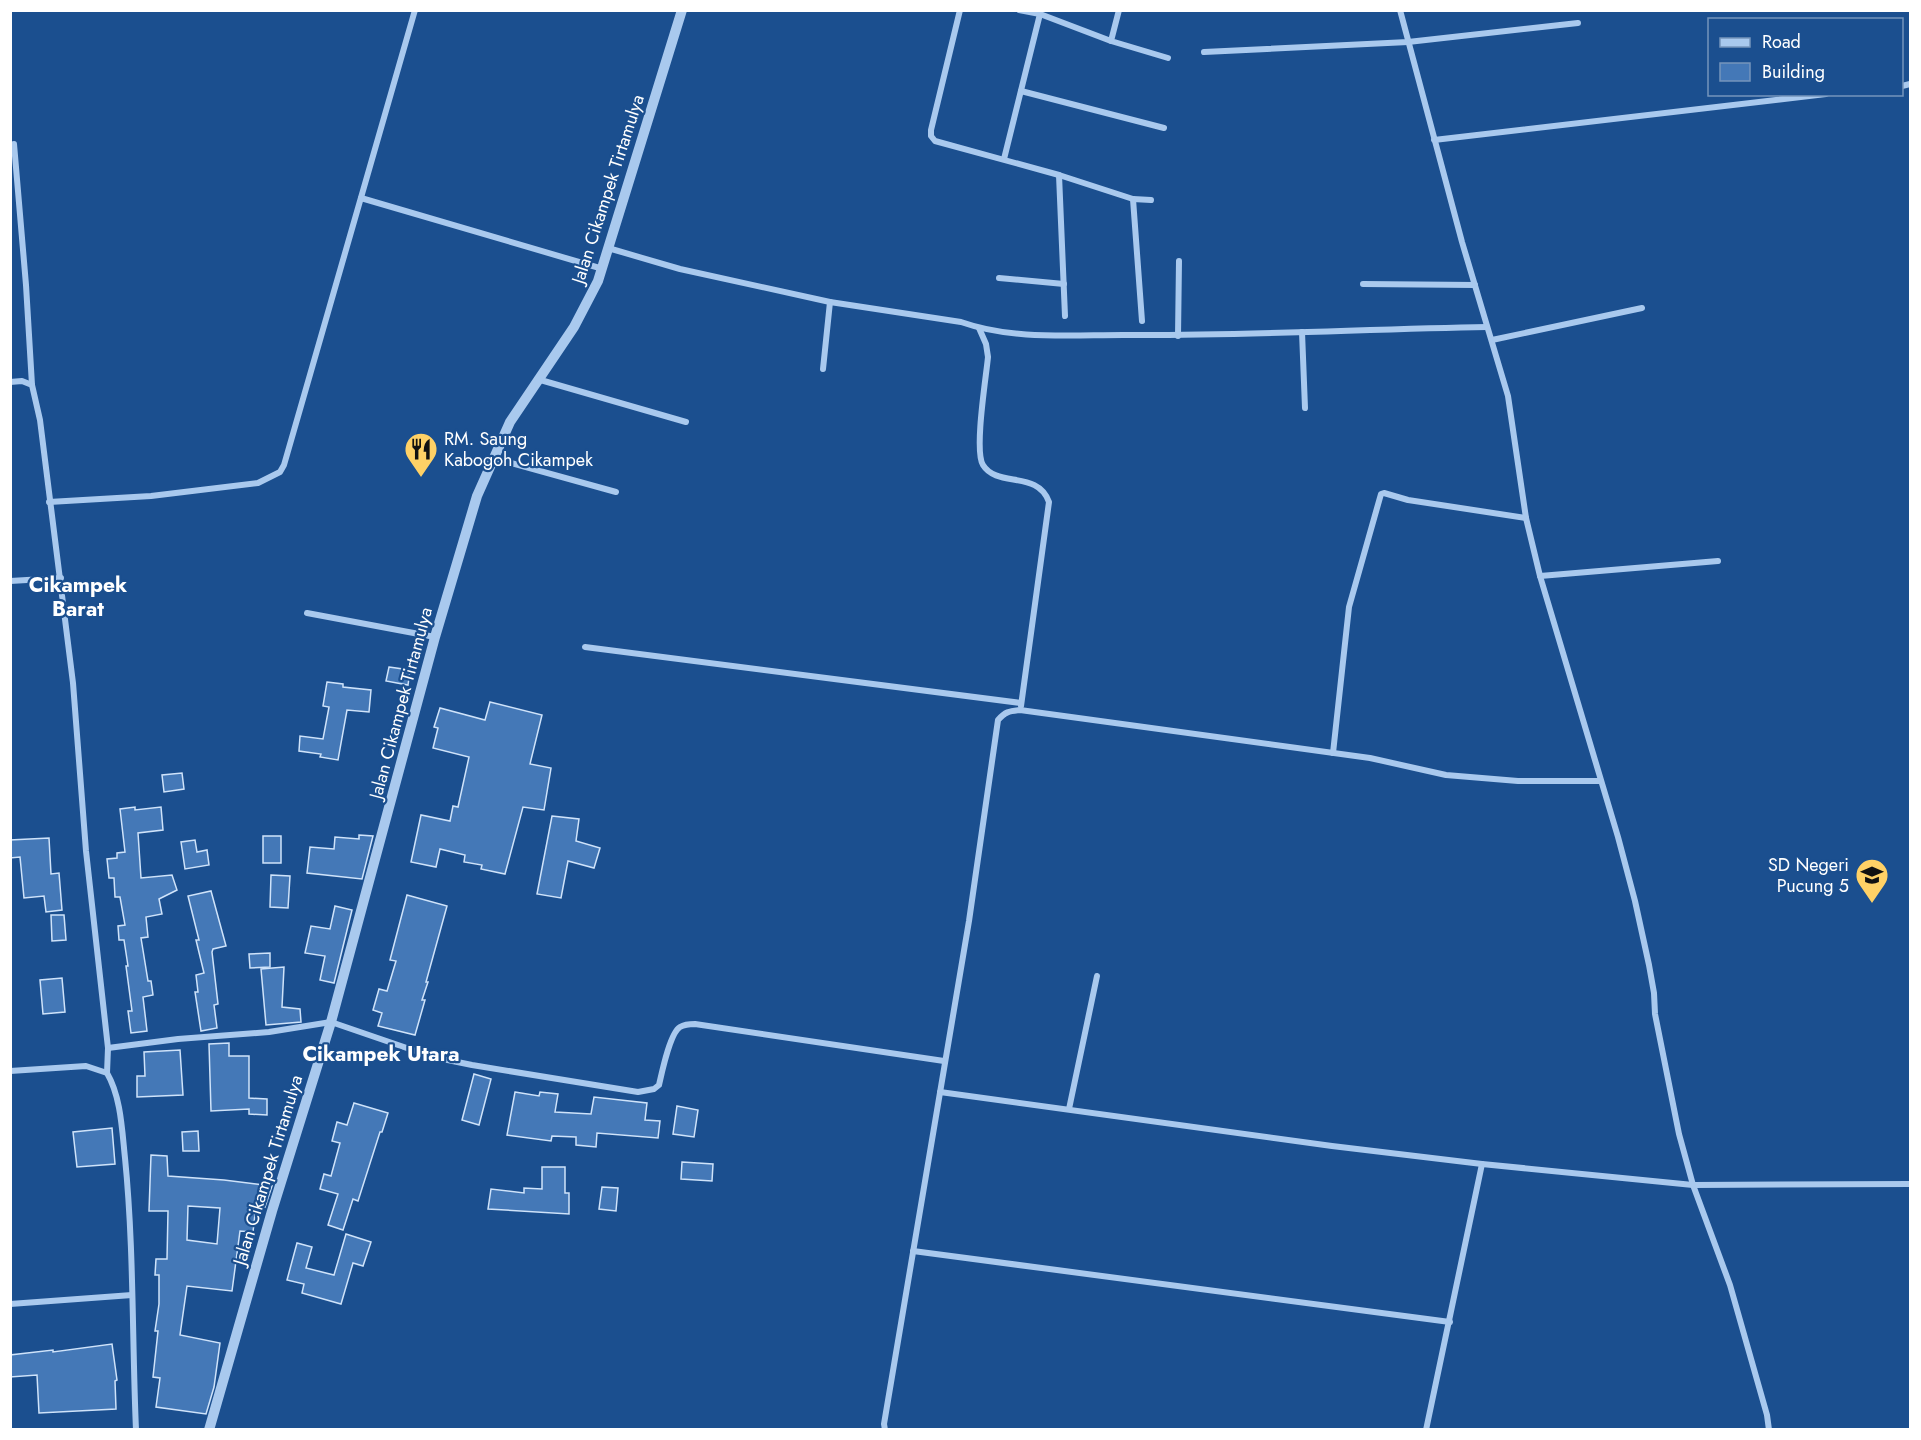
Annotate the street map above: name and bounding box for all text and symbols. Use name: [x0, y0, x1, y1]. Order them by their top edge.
legend: [1708, 18, 1903, 96]
text: Road: [1762, 29, 1801, 55]
text: Building: [1762, 59, 1825, 85]
street label: Jalan Cikampek Tirtamulya: [565, 91, 651, 289]
place label: RM. Saung Kabogoh Cikampek: [444, 426, 593, 473]
restaurant icon: RM. Saung Kabogoh Cikampek: [403, 431, 439, 478]
district label: Cikampek Barat: [29, 570, 127, 624]
street label: Jalan Cikampek Tirtamulya: [362, 604, 439, 804]
place label: SD Negeri Pucung 5: [1768, 852, 1849, 899]
school or university icon: SD Negeri Pucung 5: [1854, 857, 1890, 904]
district label: Cikampek Utara: [302, 1039, 460, 1069]
street label: Jalan Cikampek Tirtamulya: [226, 1072, 309, 1270]

